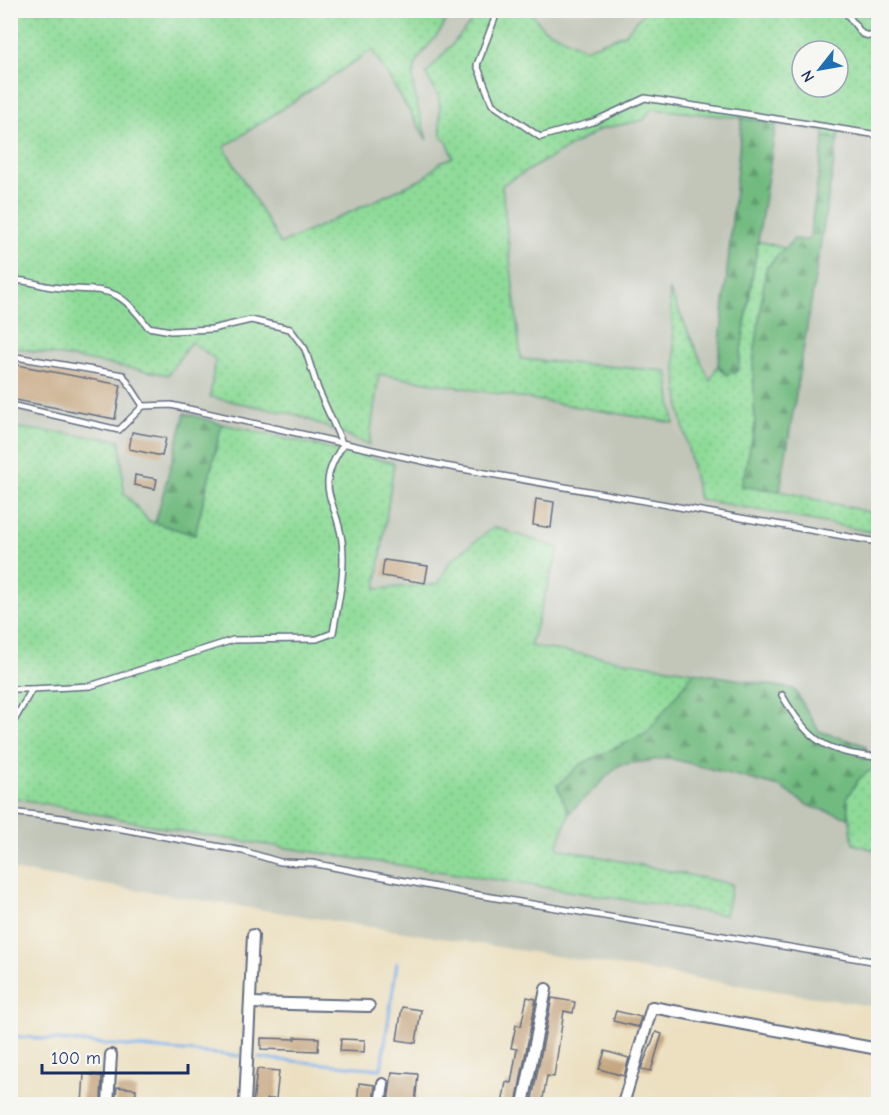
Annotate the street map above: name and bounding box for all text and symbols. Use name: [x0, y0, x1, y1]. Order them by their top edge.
north arrow: [790, 39, 850, 99]
text: N: [798, 67, 818, 85]
scale bar: [42, 1037, 188, 1075]
text: 100 m: [51, 1048, 101, 1069]

